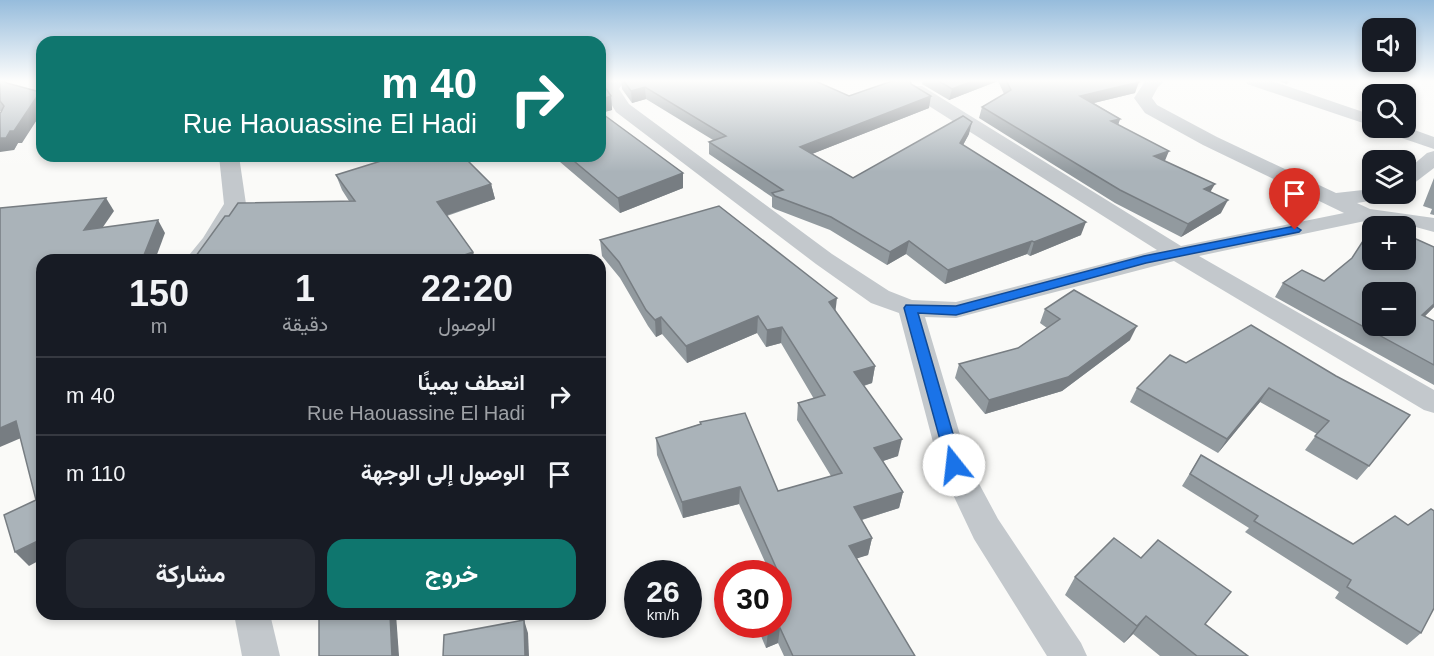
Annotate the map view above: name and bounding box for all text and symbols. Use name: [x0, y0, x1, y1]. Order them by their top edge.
map controls: [1362, 18, 1416, 336]
button: sound: [1362, 18, 1416, 72]
text: 40 m: [381, 60, 477, 107]
icon: right: [498, 60, 576, 138]
button: search: [1362, 84, 1416, 138]
text: Rue Haouassine El Hadi: [183, 109, 477, 139]
button: layers: [1362, 150, 1416, 204]
pin: [1269, 168, 1320, 230]
icon: arrive: [1278, 177, 1311, 210]
button: +: [1362, 216, 1416, 270]
text: 1: [295, 268, 315, 309]
text: 22:20: [421, 268, 513, 309]
text: 150: [129, 273, 189, 314]
button: −: [1362, 282, 1416, 336]
text: دقيقة: [282, 313, 328, 335]
text: الوصول: [438, 313, 496, 335]
text: m: [151, 315, 167, 337]
text: انعطف يمينًا: [417, 370, 525, 395]
icon: right: [543, 380, 576, 413]
text: 40 m: [66, 383, 115, 408]
text: Rue Haouassine El Hadi: [307, 402, 525, 424]
position arrow: [922, 433, 986, 497]
icon: arrive: [543, 458, 576, 491]
text: الوصول إلى الوجهة: [361, 460, 525, 485]
text: 110 m: [66, 461, 126, 486]
button: مشاركة: [66, 539, 315, 608]
button: خروج: [327, 539, 576, 608]
speed limit sign: 30: [714, 560, 792, 638]
text: 26: [646, 575, 680, 608]
text: km/h: [647, 606, 679, 623]

